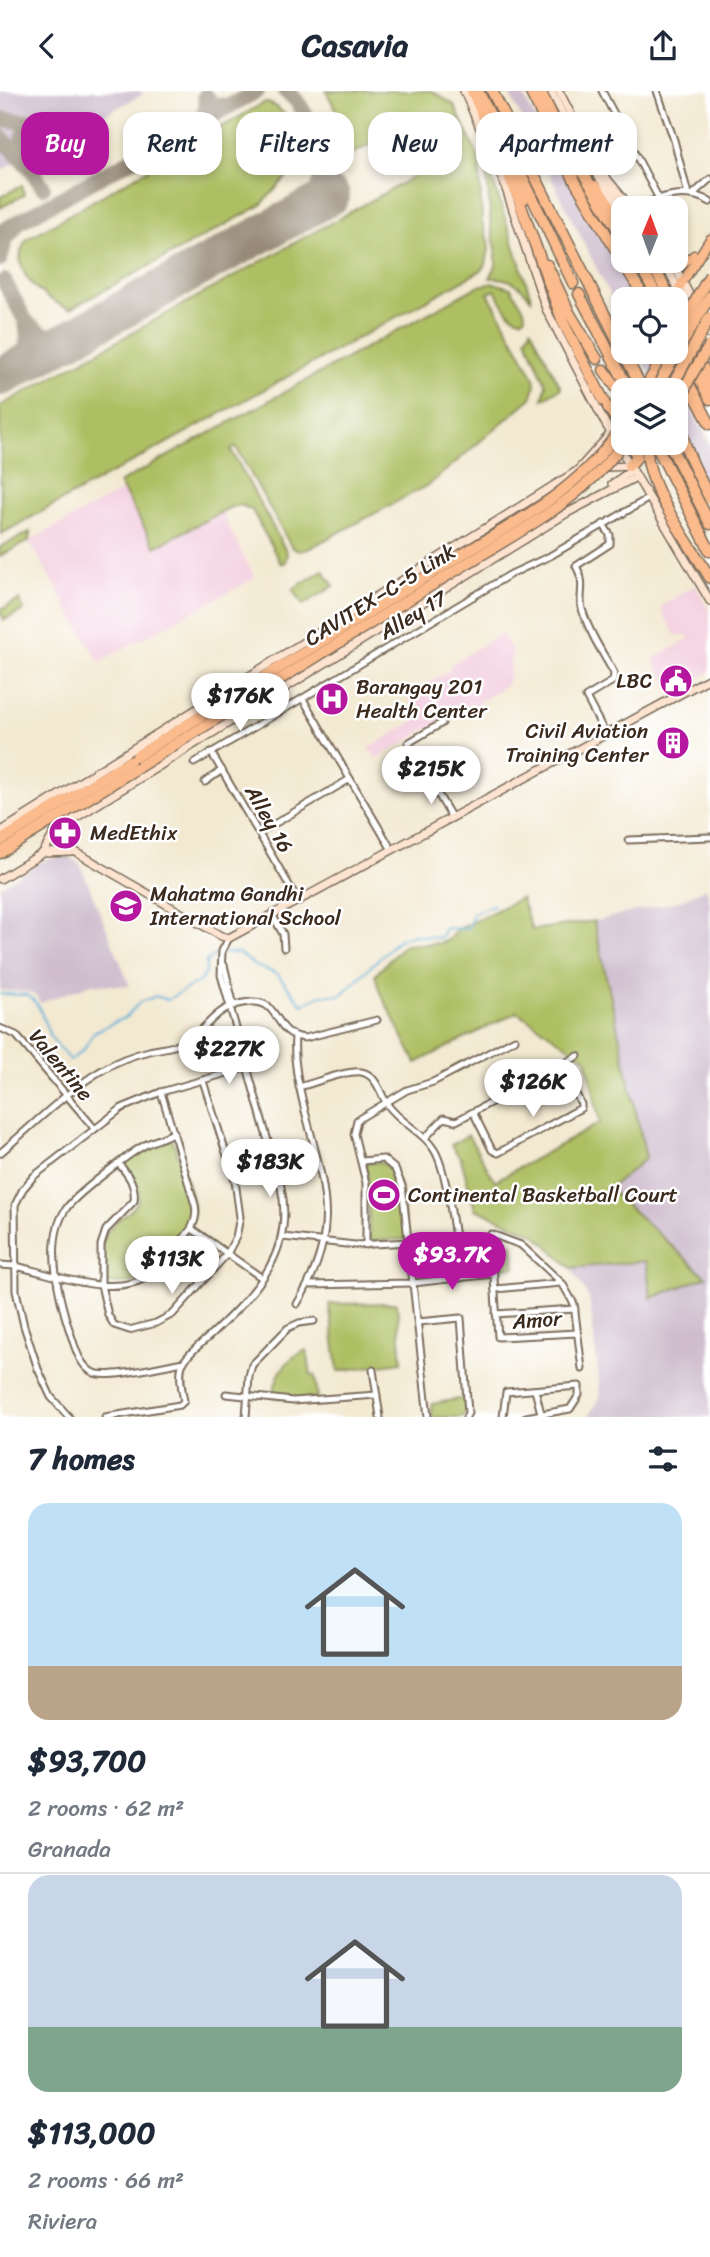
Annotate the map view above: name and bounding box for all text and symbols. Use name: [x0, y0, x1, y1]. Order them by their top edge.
text: Casavia: [302, 17, 408, 74]
icon: back: [28, 27, 66, 65]
icon: share: [644, 27, 682, 65]
chip: Buy: [21, 112, 109, 175]
chip: Rent: [123, 112, 222, 175]
chip: Filters: [236, 112, 354, 175]
chip: New: [368, 112, 462, 175]
chip: Apartment: [476, 112, 637, 175]
north arrow: [611, 196, 688, 273]
map controls: [611, 196, 688, 455]
button: locate: [611, 287, 688, 364]
button: layers: [611, 378, 688, 455]
street label: CAVITEX–C-5 Link: [297, 533, 463, 657]
street label: Alley 17: [371, 579, 456, 651]
place label: LBC: [616, 662, 652, 700]
public building icon: LBC: [657, 662, 695, 700]
place label: Barangay 201 Health Center: [356, 668, 488, 730]
pin: $176K: [191, 673, 289, 733]
text: $176K: [207, 675, 273, 716]
hospital icon: Barangay 201 Health Center: [313, 680, 351, 718]
place label: Civil Aviation Training Center: [506, 712, 649, 774]
building icon: Civil Aviation Training Center: [654, 724, 692, 762]
pin: $215K: [382, 747, 480, 806]
text: $215K: [398, 748, 464, 789]
street label: Alley 16: [234, 777, 304, 860]
pharmacy icon: MedEthix: [46, 814, 84, 852]
place label: MedEthix: [90, 814, 178, 852]
place label: Mahatma Gandhi International School: [149, 875, 342, 937]
school or university icon: Mahatma Gandhi International School: [107, 887, 145, 925]
street label: Valentine: [19, 1020, 103, 1110]
pin: $227K: [180, 1027, 278, 1086]
text: $227K: [194, 1028, 264, 1069]
pin: $126K: [484, 1059, 582, 1119]
text: $126K: [500, 1061, 566, 1102]
pin: $183K: [221, 1139, 319, 1199]
text: $183K: [237, 1141, 303, 1182]
sports icon: Continental Basketball Court: [365, 1176, 403, 1214]
place label: Continental Basketball Court: [408, 1176, 678, 1214]
pin: $93.7K: [395, 1233, 509, 1292]
text: $93.7K: [414, 1234, 490, 1275]
pin: $113K: [123, 1237, 221, 1296]
text: $113K: [141, 1238, 203, 1279]
street label: Amor: [510, 1299, 564, 1341]
text: 7 homes: [28, 1432, 135, 1486]
icon: filters: [644, 1440, 682, 1478]
icon: home: [292, 1549, 418, 1675]
text: $93,700: [28, 1734, 146, 1788]
text: 2 rooms · 62 m²: [28, 1788, 184, 1829]
text: Granada: [28, 1829, 111, 1870]
icon: home: [292, 1921, 418, 2047]
text: $113,000: [28, 2106, 155, 2160]
text: 2 rooms · 66 m²: [28, 2160, 184, 2201]
text: Riviera: [28, 2201, 97, 2242]

